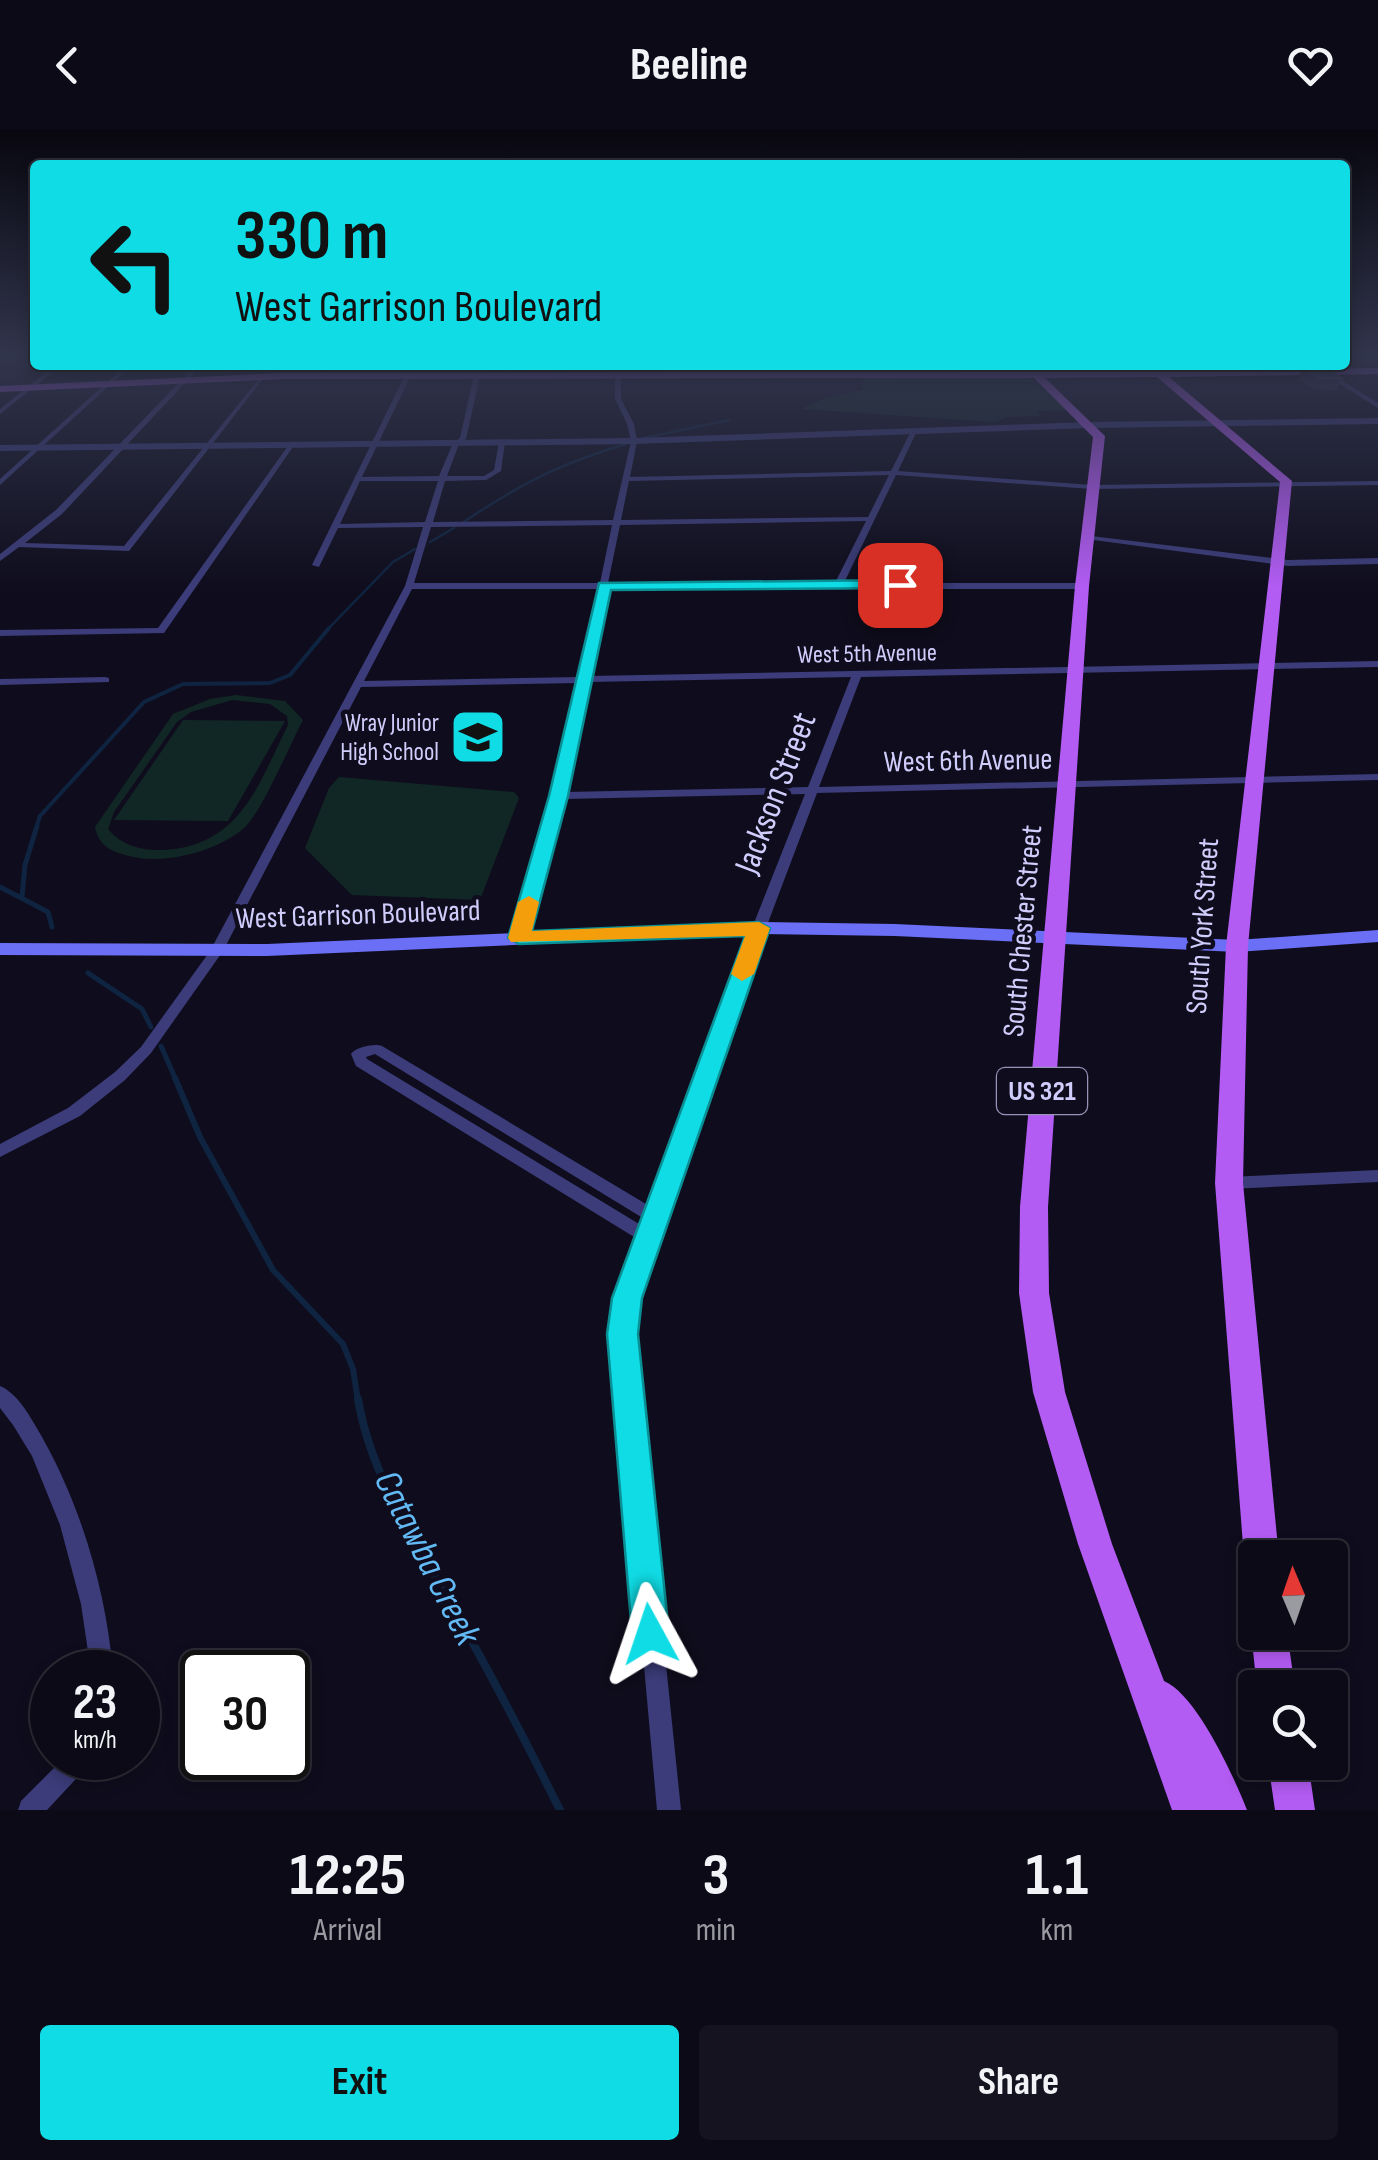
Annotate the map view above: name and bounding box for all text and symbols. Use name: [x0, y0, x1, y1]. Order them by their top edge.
icon: back: [40, 38, 95, 93]
text: Beeline: [630, 38, 748, 93]
icon: heart: [1283, 38, 1338, 93]
text: 330 m: [235, 195, 388, 279]
icon: left: [70, 200, 200, 330]
text: West Garrison Boulevard: [235, 280, 602, 335]
pin: [858, 543, 943, 628]
icon: arrive: [873, 558, 928, 613]
street label: West 5th Avenue: [797, 637, 937, 671]
street label: Jackson Street: [725, 706, 826, 881]
school or university icon: Wray Junior High School: [448, 707, 508, 767]
place label: Wray Junior High School: [340, 708, 439, 768]
street label: West 6th Avenue: [883, 742, 1053, 780]
street label: South Chester Street: [996, 824, 1050, 1038]
street label: South York Street: [1179, 837, 1227, 1015]
street label: West Garrison Boulevard: [235, 893, 481, 937]
road number: US 321: [997, 1068, 1087, 1114]
water label: Catawba Creek: [364, 1463, 491, 1654]
north arrow: [1238, 1540, 1348, 1650]
map controls: [1238, 1540, 1348, 1780]
position arrow: [598, 1582, 702, 1686]
speed limit sign: 30: [180, 1650, 310, 1780]
button: search: [1238, 1670, 1348, 1780]
text: 23: [73, 1673, 117, 1733]
text: km/h: [73, 1725, 117, 1756]
text: 12:25: [290, 1840, 406, 1912]
text: 3: [702, 1840, 729, 1912]
text: 1.1: [1026, 1840, 1088, 1912]
text: Arrival: [314, 1911, 382, 1950]
text: min: [696, 1911, 736, 1950]
text: km: [1041, 1911, 1073, 1950]
button: Exit: [40, 2025, 679, 2140]
button: Share: [699, 2025, 1338, 2140]

